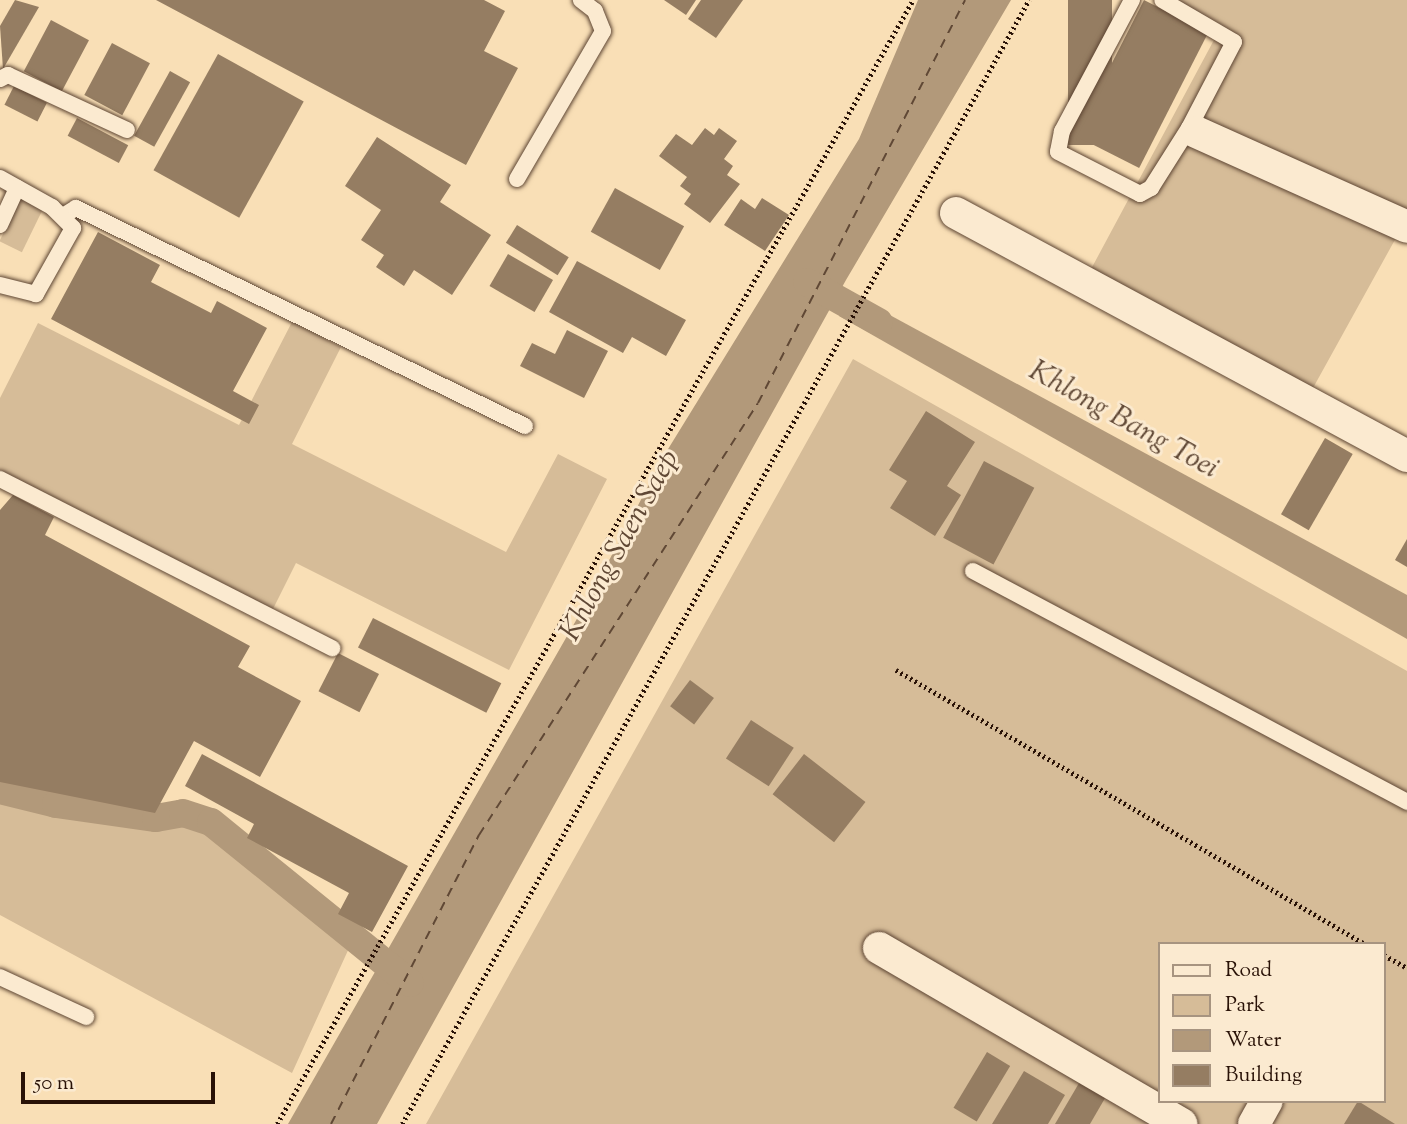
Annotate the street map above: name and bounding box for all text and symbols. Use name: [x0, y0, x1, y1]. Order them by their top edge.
water label: Khlong Bang Toei: [1022, 354, 1224, 488]
water label: Khlong Saen Saep: [554, 444, 688, 648]
legend: [1158, 942, 1386, 1103]
text: Road: [1225, 956, 1272, 986]
text: Park: [1225, 991, 1265, 1021]
text: Water: [1225, 1026, 1281, 1056]
scale bar: [24, 1058, 219, 1102]
text: Building: [1225, 1061, 1302, 1091]
text: 50 m: [34, 1069, 74, 1099]

